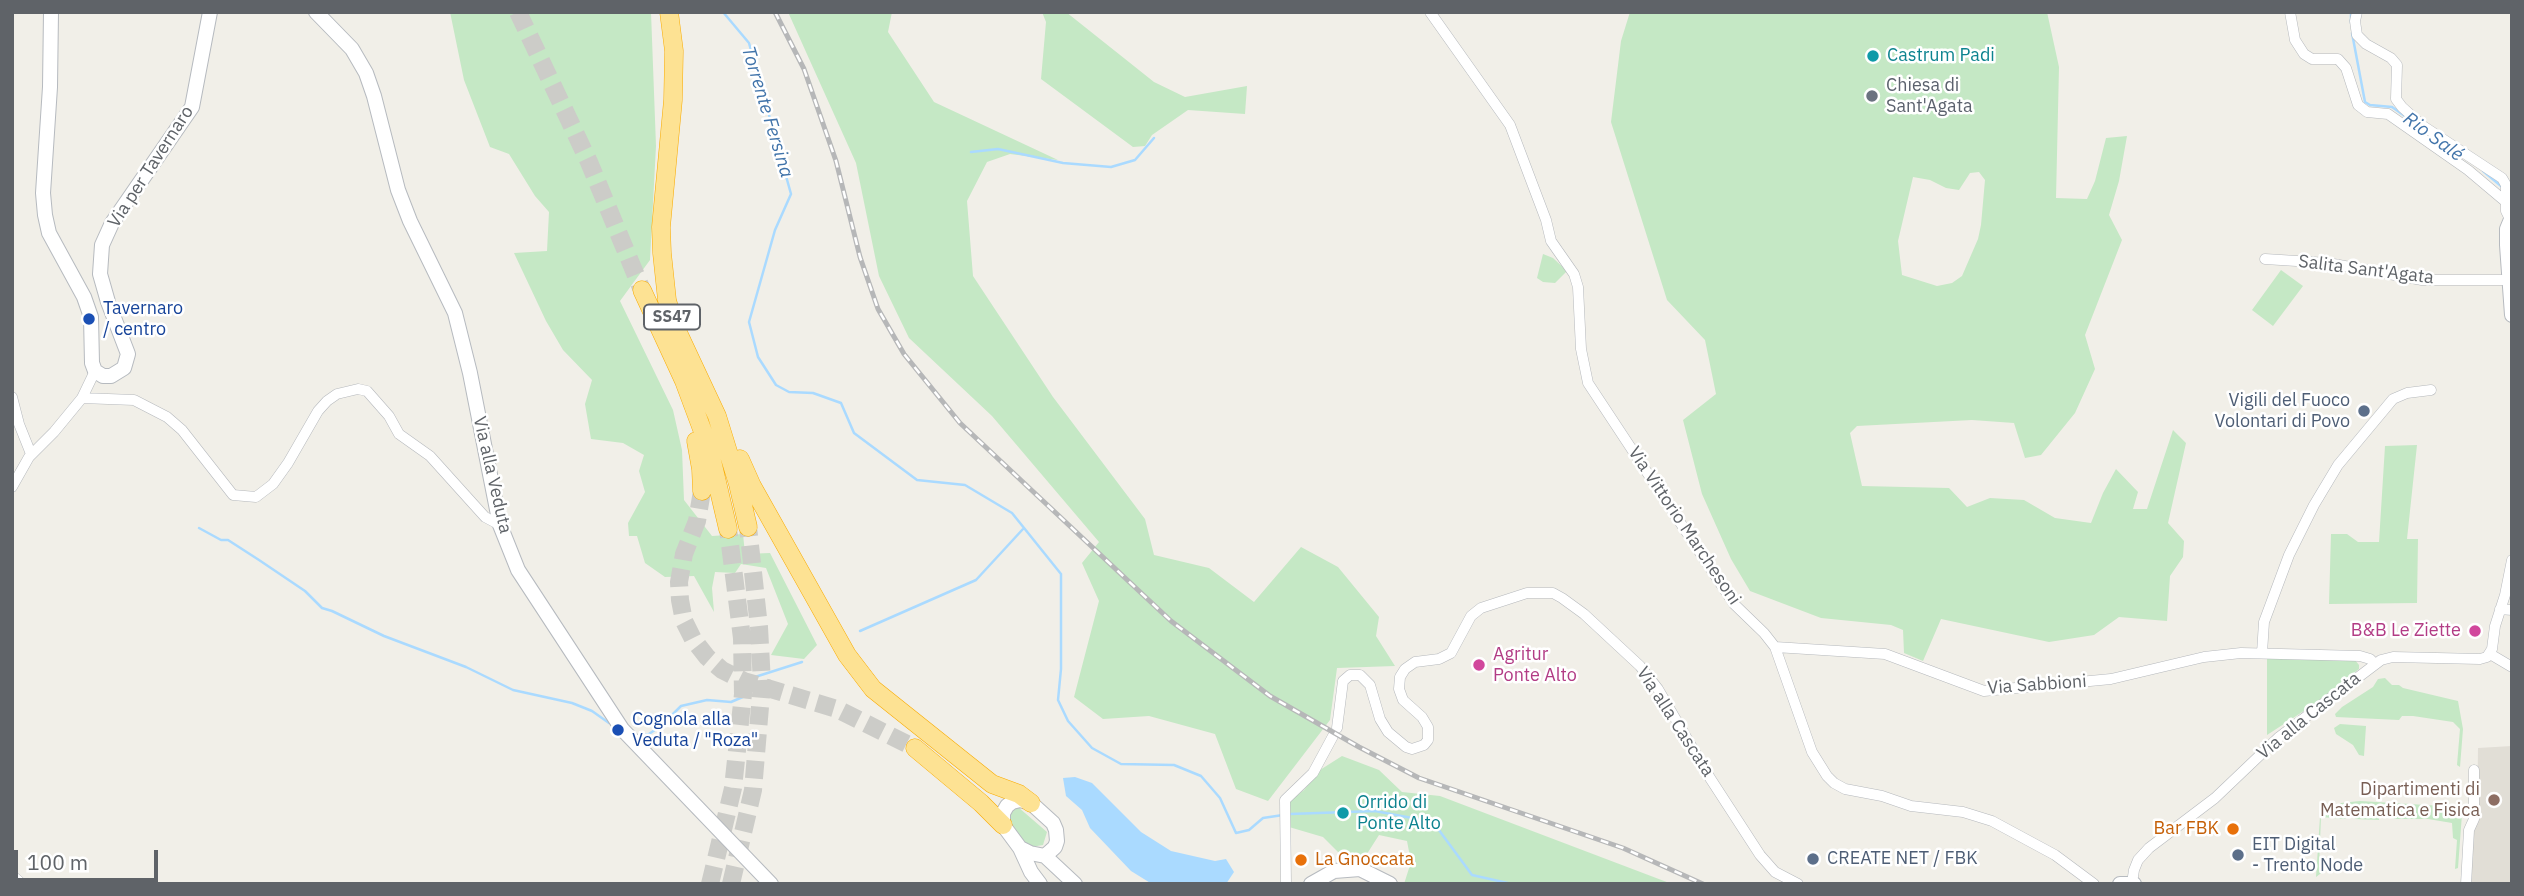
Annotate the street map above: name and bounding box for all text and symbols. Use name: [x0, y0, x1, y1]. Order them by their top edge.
water label: Torrente Fersina: [736, 44, 798, 180]
place label: Castrum Padi: [1887, 45, 1995, 67]
marker: Castrum Padi: [1865, 48, 1881, 64]
place label: Chiesa di Sant'Agata: [1886, 75, 1973, 118]
marker: Chiesa di Sant'Agata: [1864, 88, 1880, 104]
street label: Via per Tavernaro: [104, 102, 198, 232]
water label: Rio Salé: [2399, 108, 2467, 166]
street label: Salita Sant'Agata: [2297, 251, 2435, 289]
place label: Tavernaro / centro: [103, 298, 183, 340]
road number: SS47: [644, 304, 700, 330]
marker: Tavernaro / centro: [81, 311, 97, 327]
place label: Vigili del Fuoco Volontari di Povo: [2215, 390, 2350, 432]
marker: Vigili del Fuoco Volontari di Povo: [2356, 403, 2372, 419]
street label: Via alla Veduta: [468, 414, 516, 536]
street label: Via Vittorio Marchesoni: [1623, 443, 1745, 609]
place label: B&B Le Ziette: [2351, 620, 2461, 642]
marker: B&B Le Ziette: [2467, 623, 2483, 639]
place label: Agritur Ponte Alto: [1493, 644, 1577, 686]
marker: Agritur Ponte Alto: [1471, 657, 1487, 673]
street label: Via alla Cascata: [1631, 663, 1719, 781]
street label: Via alla Cascata: [2253, 668, 2365, 764]
street label: Via Sabbioni: [1987, 671, 2087, 699]
place label: Cognola alla Veduta / "Roza": [632, 709, 758, 752]
marker: Cognola alla Veduta / "Roza": [610, 722, 626, 738]
place label: Dipartimenti di Matematica e Fisica: [2320, 779, 2480, 822]
place label: Orrido di Ponte Alto: [1357, 792, 1441, 834]
marker: Dipartimenti di Matematica e Fisica: [2486, 792, 2502, 808]
marker: Orrido di Ponte Alto: [1335, 805, 1351, 821]
place label: Bar FBK: [2154, 818, 2219, 840]
marker: Bar FBK: [2225, 821, 2241, 837]
place label: EIT Digital - Trento Node: [2252, 834, 2363, 876]
scale bar: [18, 836, 161, 880]
marker: EIT Digital - Trento Node: [2230, 847, 2246, 863]
text: 100 m: [27, 848, 88, 876]
place label: CREATE NET / FBK: [1827, 848, 1978, 870]
place label: La Gnoccata: [1315, 849, 1414, 871]
marker: CREATE NET / FBK: [1805, 851, 1821, 867]
marker: La Gnoccata: [1293, 852, 1309, 868]

